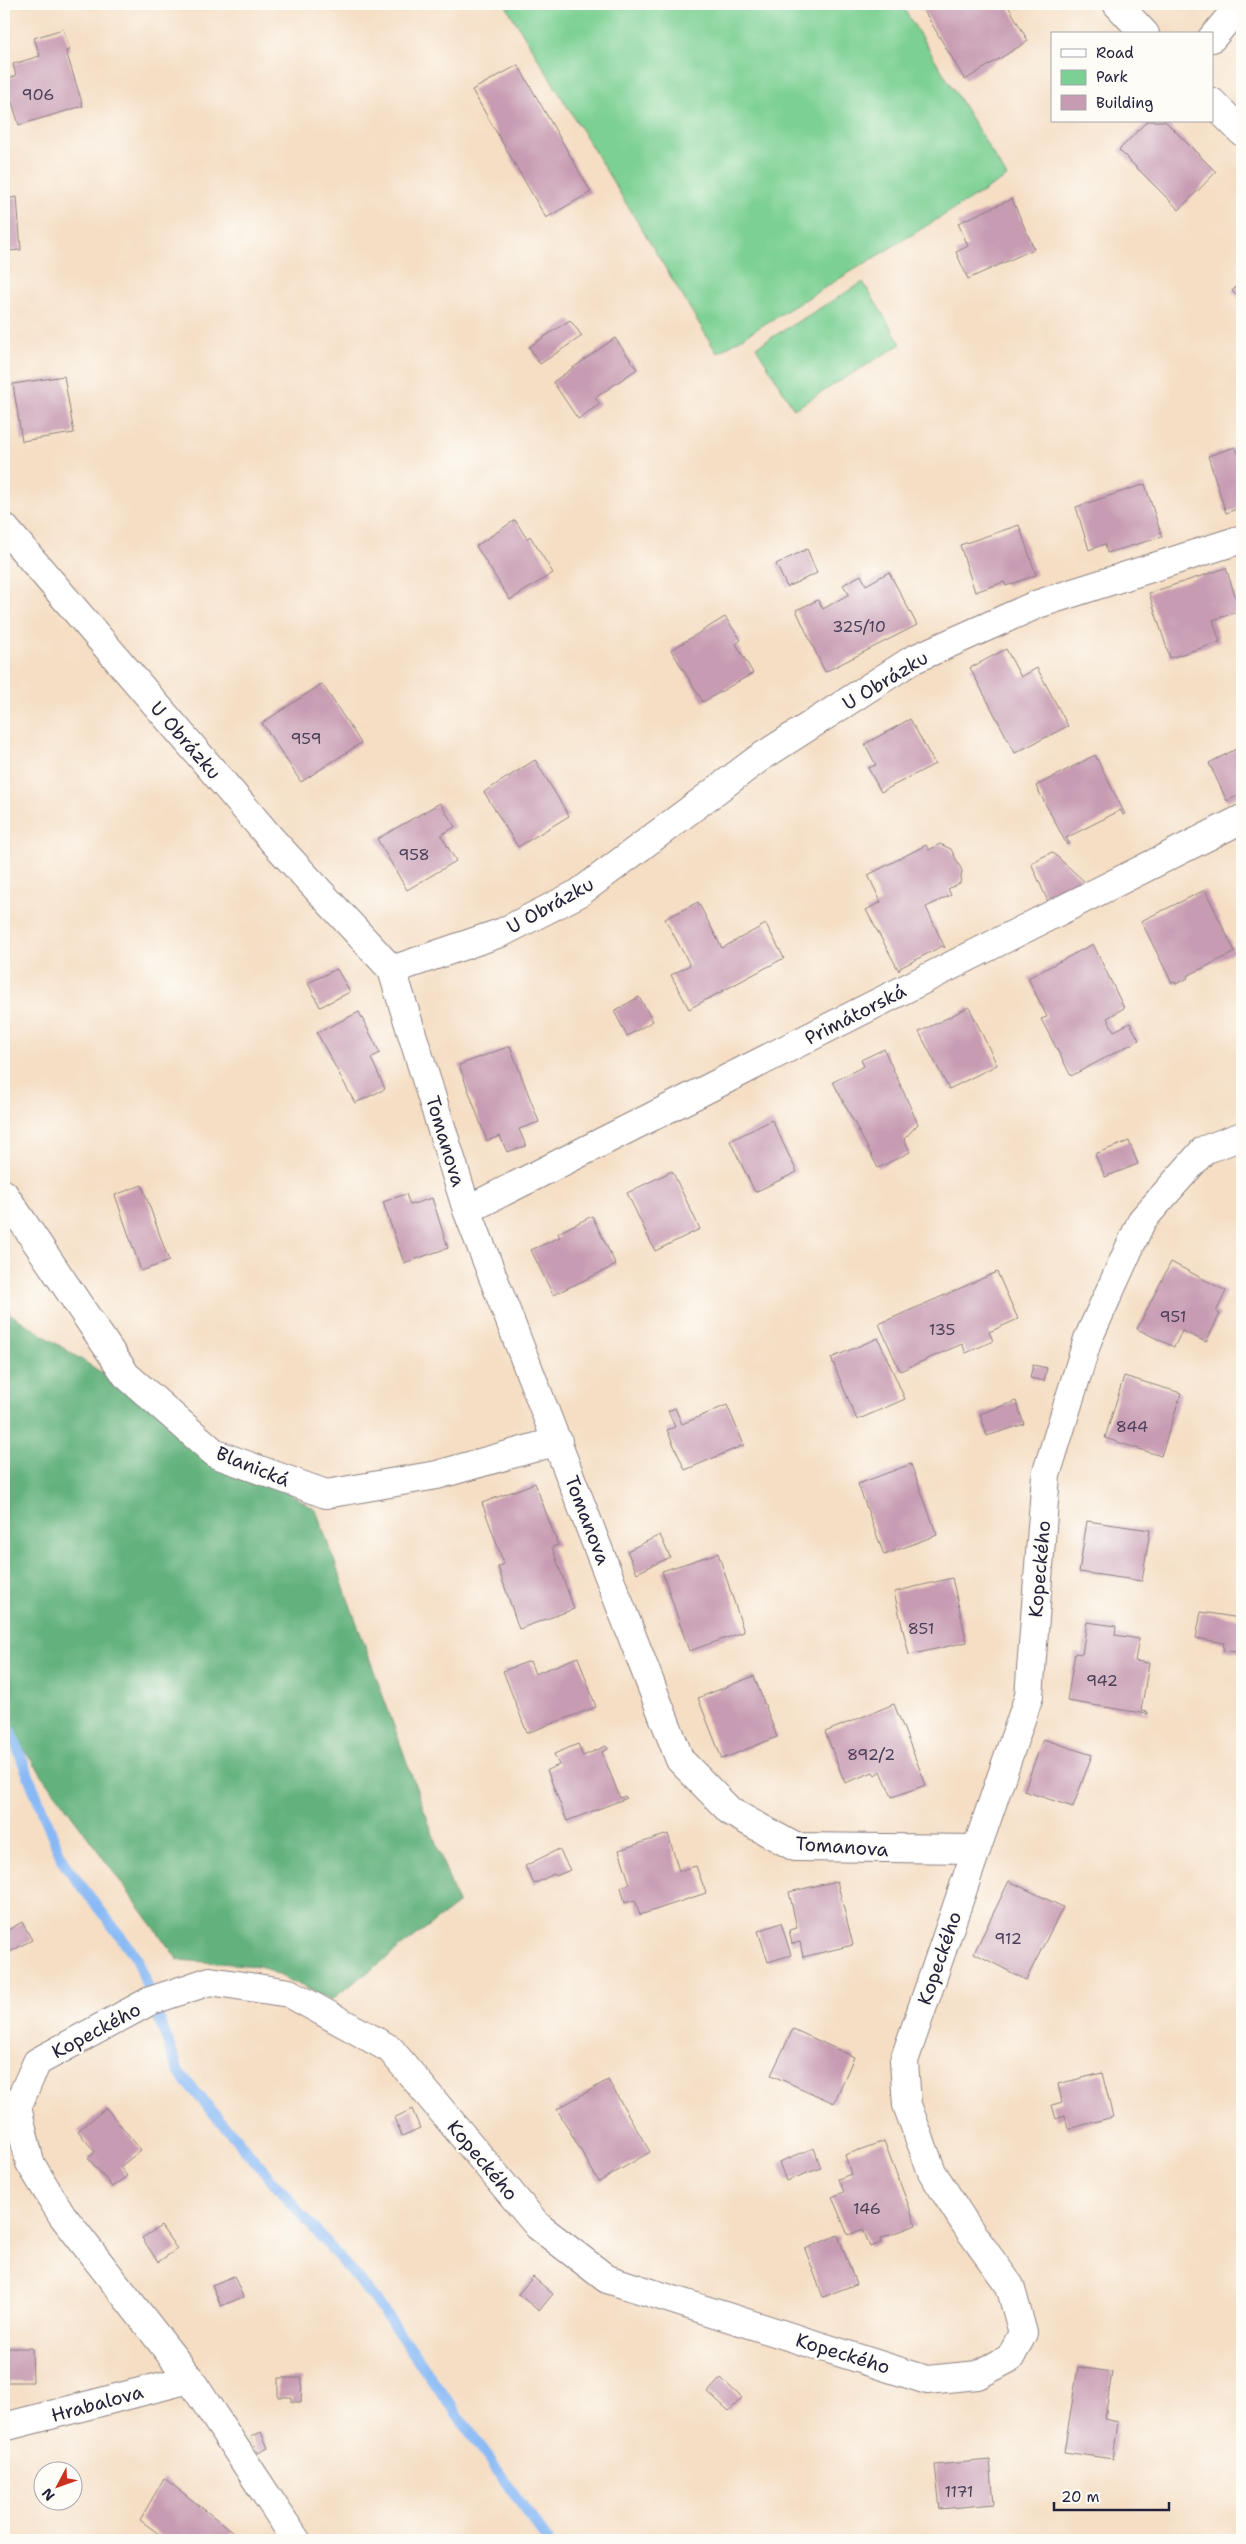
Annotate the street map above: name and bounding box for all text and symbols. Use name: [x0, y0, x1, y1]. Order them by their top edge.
legend: [1051, 32, 1214, 122]
text: Road: [1096, 43, 1134, 63]
text: Park: [1096, 67, 1128, 87]
house number: 906: [21, 84, 55, 105]
text: Building: [1096, 93, 1153, 113]
house number: 325/10: [832, 616, 886, 637]
street label: U Obrázku: [838, 645, 933, 716]
street label: U Obrázku: [145, 696, 226, 785]
house number: 959: [290, 728, 322, 749]
house number: 958: [398, 844, 430, 865]
street label: U Obrázku: [502, 871, 598, 940]
street label: Primátorská: [800, 978, 910, 1051]
street label: Tomanova: [420, 1093, 471, 1190]
house number: 951: [1160, 1306, 1186, 1327]
house number: 135: [929, 1319, 955, 1340]
house number: 844: [1116, 1416, 1148, 1437]
street label: Blanická: [212, 1440, 293, 1493]
street label: Tomanova: [559, 1472, 616, 1568]
street label: Kopeckého: [1023, 1519, 1056, 1619]
house number: 851: [908, 1618, 934, 1639]
house number: 942: [1086, 1670, 1118, 1691]
house number: 892/2: [847, 1744, 895, 1765]
street label: Tomanova: [794, 1831, 890, 1862]
street label: Kopeckého: [912, 1908, 967, 2008]
house number: 912: [994, 1928, 1022, 1949]
street label: Kopeckého: [47, 1997, 145, 2064]
street label: Kopeckého: [442, 2115, 523, 2206]
house number: 146: [853, 2198, 881, 2219]
street label: Kopeckého: [793, 2327, 893, 2380]
street label: Hrabalova: [48, 2379, 146, 2428]
north arrow: [32, 2462, 82, 2512]
scale bar: [1054, 2479, 1168, 2511]
house number: 1171: [944, 2481, 974, 2502]
text: N: [38, 2484, 59, 2505]
text: 20 m: [1061, 2487, 1100, 2507]

